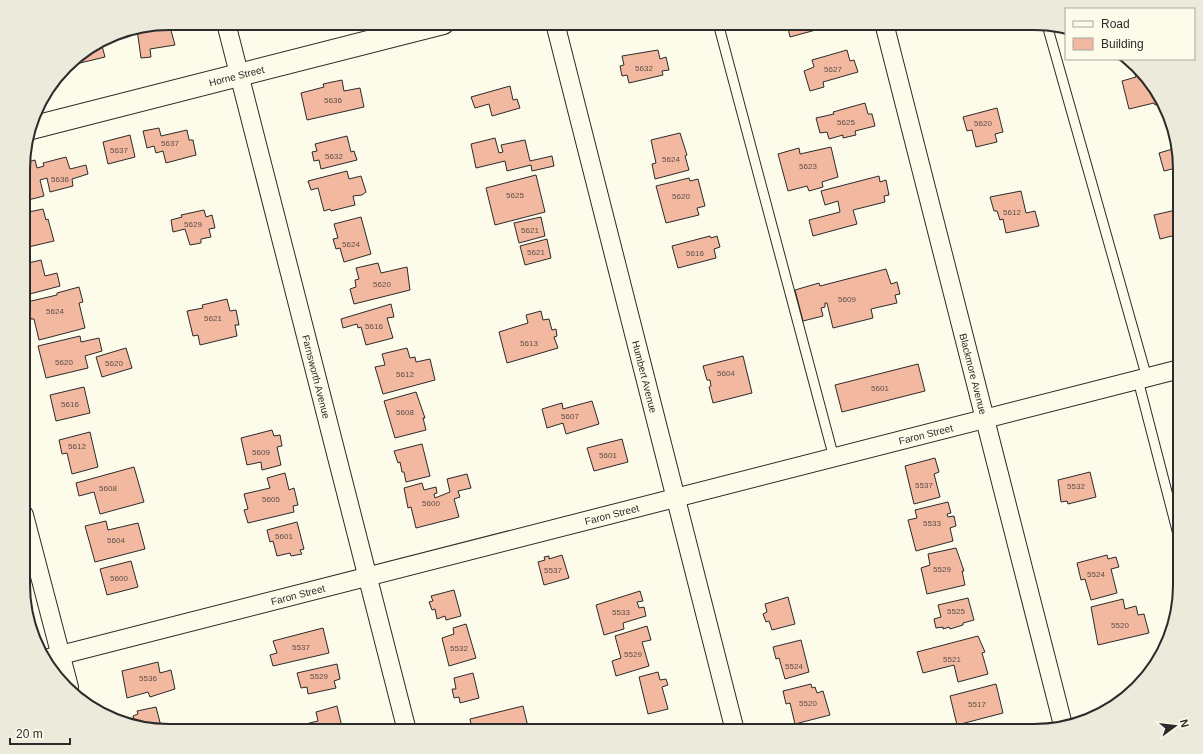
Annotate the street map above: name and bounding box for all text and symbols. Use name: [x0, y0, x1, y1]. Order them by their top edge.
legend: [1065, 8, 1195, 60]
text: Road: [1101, 17, 1130, 31]
text: Building: [1101, 37, 1144, 51]
street label: Horne Street: [208, 63, 265, 88]
house number: 5632: [635, 64, 653, 73]
house number: 5627: [824, 65, 842, 74]
house number: 5636: [324, 96, 342, 105]
house number: 5625: [837, 118, 855, 127]
house number: 5620: [974, 119, 992, 128]
house number: 5637: [161, 139, 179, 148]
house number: 5637: [110, 146, 128, 155]
house number: 5632: [325, 152, 343, 161]
house number: 5624: [662, 155, 680, 164]
house number: 5623: [799, 162, 817, 171]
house number: 5636: [51, 175, 69, 184]
house number: 5625: [506, 191, 524, 200]
house number: 5620: [672, 192, 690, 201]
house number: 5612: [1003, 208, 1021, 217]
house number: 5629: [184, 220, 202, 229]
house number: 5621: [521, 226, 539, 235]
house number: 5624: [342, 240, 360, 249]
house number: 5621: [527, 248, 545, 257]
house number: 5616: [686, 249, 704, 258]
house number: 5620: [373, 280, 391, 289]
house number: 5609: [838, 295, 856, 304]
house number: 5624: [46, 307, 64, 316]
house number: 5621: [204, 314, 222, 323]
house number: 5616: [365, 322, 383, 331]
street label: Blackmore Avenue: [958, 332, 989, 416]
street label: Farnsworth Avenue: [300, 334, 332, 420]
house number: 5613: [520, 339, 538, 348]
street label: Humbert Avenue: [630, 339, 660, 415]
house number: 5620: [55, 358, 73, 367]
house number: 5620: [105, 359, 123, 368]
house number: 5604: [717, 369, 735, 378]
house number: 5612: [396, 370, 414, 379]
house number: 5601: [871, 384, 889, 393]
house number: 5616: [61, 400, 79, 409]
house number: 5608: [396, 408, 414, 417]
house number: 5607: [561, 412, 579, 421]
street label: Faron Street: [897, 422, 954, 446]
house number: 5612: [68, 442, 86, 451]
house number: 5609: [252, 448, 270, 457]
house number: 5601: [599, 451, 617, 460]
house number: 5537: [915, 481, 933, 490]
house number: 5532: [1067, 482, 1085, 491]
house number: 5608: [99, 484, 117, 493]
house number: 5605: [262, 495, 280, 504]
house number: 5600: [422, 499, 440, 508]
street label: Faron Street: [583, 502, 640, 526]
house number: 5533: [923, 519, 941, 528]
house number: 5601: [275, 532, 293, 541]
house number: 5604: [107, 536, 125, 545]
house number: 5529: [933, 565, 951, 574]
house number: 5537: [544, 566, 562, 575]
house number: 5524: [1087, 570, 1105, 579]
house number: 5600: [110, 574, 128, 583]
street label: Faron Street: [270, 582, 326, 607]
house number: 5525: [947, 607, 965, 616]
house number: 5533: [612, 608, 630, 617]
house number: 5520: [1111, 621, 1129, 630]
house number: 5537: [292, 643, 310, 652]
house number: 5532: [450, 644, 468, 653]
house number: 5529: [624, 650, 642, 659]
house number: 5521: [943, 655, 961, 664]
house number: 5524: [785, 662, 803, 671]
house number: 5529: [310, 672, 328, 681]
house number: 5536: [139, 674, 157, 683]
house number: 5520: [799, 699, 817, 708]
house number: 5517: [968, 700, 986, 709]
north arrow: [1155, 706, 1195, 746]
text: N: [1178, 718, 1191, 729]
scale bar: [10, 720, 70, 746]
text: 20 m: [16, 727, 43, 741]

